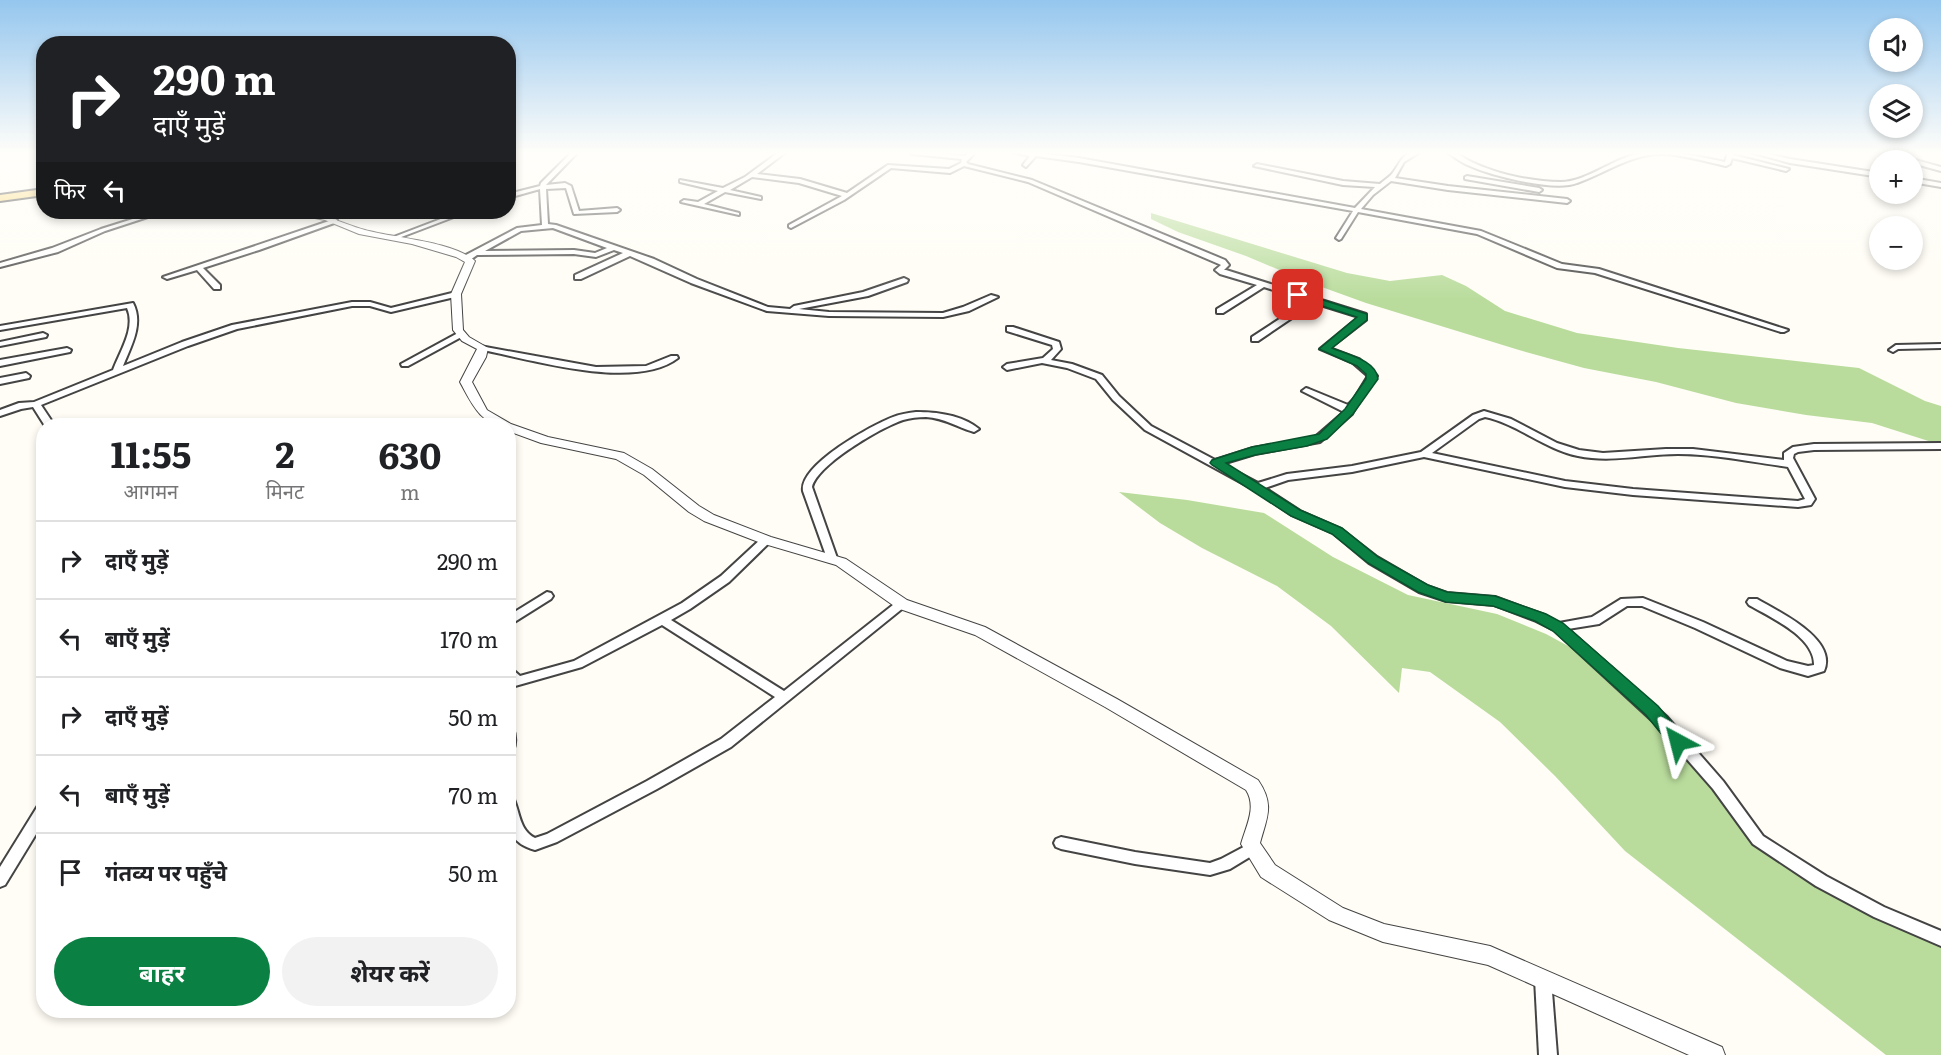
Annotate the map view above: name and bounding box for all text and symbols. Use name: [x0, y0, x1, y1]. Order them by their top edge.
map controls: [1869, 18, 1923, 270]
button: sound: [1869, 18, 1923, 72]
text: 290 m: [153, 46, 276, 108]
icon: right: [54, 60, 132, 138]
button: layers: [1869, 84, 1923, 138]
text: दाएँ मुड़ें: [153, 103, 225, 143]
button: +: [1869, 150, 1923, 204]
text: फिर: [54, 173, 86, 206]
icon: left: [98, 174, 131, 207]
button: −: [1869, 216, 1923, 270]
pin: [1272, 269, 1323, 320]
icon: arrive: [1281, 278, 1314, 311]
text: 11:55: [110, 426, 191, 479]
text: 2: [275, 426, 295, 479]
text: 630: [378, 427, 442, 480]
text: आगमन: [123, 475, 178, 505]
text: मिनट: [266, 475, 304, 505]
text: m: [400, 476, 420, 506]
text: दाएँ मुड़ें: [105, 543, 168, 576]
icon: right: [54, 544, 87, 577]
text: 290 m: [437, 544, 498, 577]
text: बाएँ मुड़ें: [105, 621, 170, 654]
icon: left: [54, 622, 87, 655]
text: 170 m: [440, 622, 498, 655]
text: दाएँ मुड़ें: [105, 699, 168, 732]
icon: right: [54, 700, 87, 733]
text: 50 m: [448, 700, 498, 733]
position arrow: [1646, 710, 1710, 774]
text: बाएँ मुड़ें: [105, 777, 170, 810]
icon: left: [54, 778, 87, 811]
text: 70 m: [448, 778, 498, 811]
text: गंतव्य पर पहुँचे: [105, 855, 227, 888]
icon: arrive: [54, 856, 87, 889]
text: 50 m: [448, 856, 498, 889]
button: बाहर: [54, 937, 270, 1006]
button: शेयर करें: [282, 937, 498, 1006]

